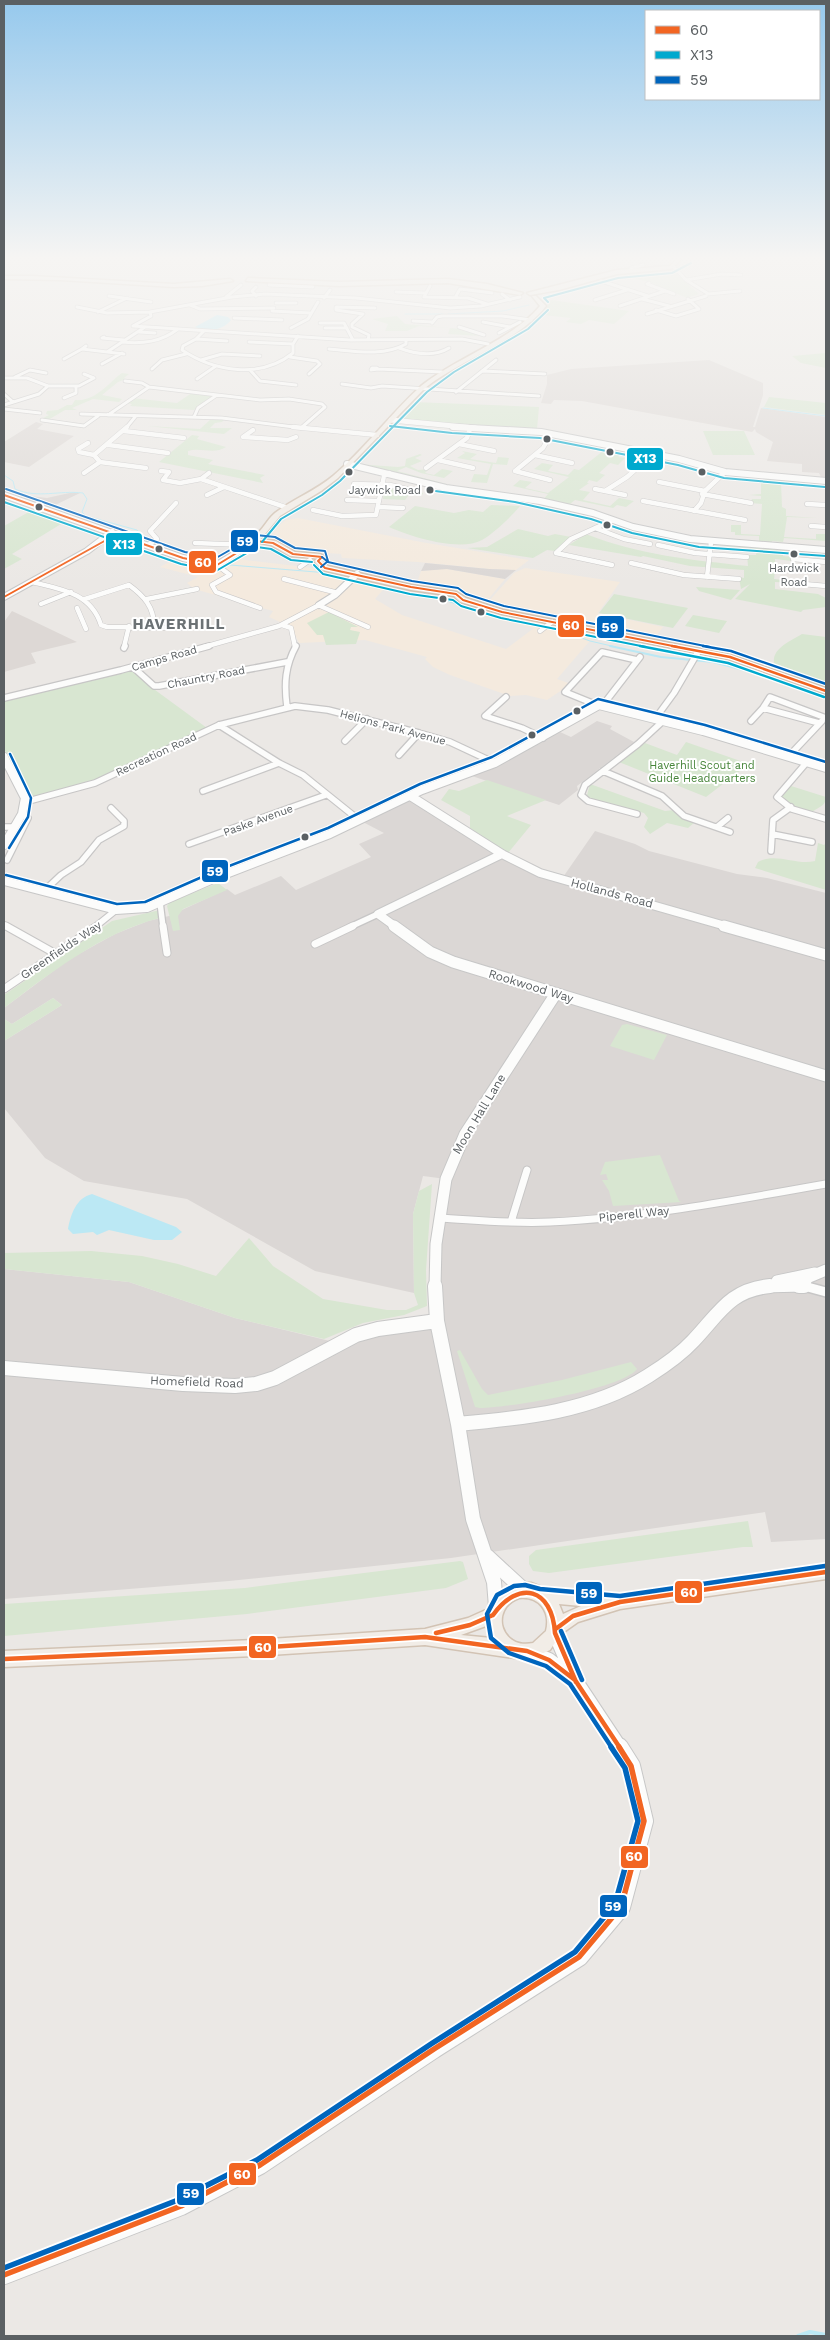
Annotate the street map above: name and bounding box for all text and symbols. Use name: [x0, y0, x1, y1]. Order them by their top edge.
legend: [645, 10, 820, 100]
text: 60: [690, 21, 708, 39]
text: X13: [690, 46, 714, 64]
text: 59: [690, 71, 708, 89]
unlabelled marker: [542, 434, 552, 444]
unlabelled marker: [605, 447, 615, 457]
line badge: X13: [626, 447, 664, 471]
text: X13: [633, 450, 657, 466]
unlabelled marker: [344, 467, 354, 477]
unlabelled marker: [697, 467, 707, 477]
place label: Jaywick Road: [349, 484, 421, 497]
marker: Jaywick Road: [425, 485, 435, 495]
unlabelled marker: [34, 502, 44, 512]
unlabelled marker: [602, 520, 612, 530]
line badge: 59: [230, 529, 259, 553]
line badge: X13: [105, 532, 143, 556]
text: 59: [237, 533, 253, 549]
text: X13: [112, 536, 136, 552]
unlabelled marker: [154, 544, 164, 554]
marker: Hardwick Road: [789, 549, 799, 559]
line badge: 60: [188, 550, 217, 574]
text: 60: [194, 554, 212, 570]
place label: Hardwick Road: [769, 562, 819, 589]
unlabelled marker: [438, 594, 448, 604]
unlabelled marker: [476, 607, 486, 617]
line badge: 60: [557, 614, 585, 638]
district label: HAVERHILL: [132, 615, 226, 633]
line badge: 59: [596, 615, 625, 639]
text: 60: [562, 617, 580, 633]
text: 59: [602, 619, 618, 635]
street label: Camps Road: [130, 643, 198, 674]
street label: Chauntry Road: [166, 664, 246, 691]
unlabelled marker: [572, 706, 582, 716]
street label: Helions Park Avenue: [338, 707, 447, 748]
street label: Recreation Road: [114, 730, 199, 779]
unlabelled marker: [527, 730, 537, 740]
park label: Haverhill Scout and Guide Headquarters: [648, 759, 756, 785]
street label: Paske Avenue: [221, 802, 295, 839]
unlabelled marker: [300, 832, 310, 842]
line badge: 59: [201, 859, 229, 883]
text: 59: [207, 863, 223, 879]
street label: Hollands Road: [569, 875, 655, 911]
street label: Greenfields Way: [18, 917, 105, 982]
street label: Rookwood Way: [487, 966, 576, 1006]
street label: Moon Hall Lane: [450, 1071, 508, 1157]
street label: Piperell Way: [598, 1203, 671, 1225]
street label: Homefield Road: [150, 1373, 244, 1391]
line badge: 60: [674, 1580, 703, 1604]
line badge: 59: [575, 1581, 603, 1605]
text: 60: [680, 1584, 698, 1600]
text: 59: [581, 1585, 597, 1601]
line badge: 60: [248, 1635, 277, 1659]
text: 60: [254, 1639, 272, 1655]
line badge: 60: [620, 1845, 649, 1869]
text: 60: [625, 1848, 643, 1864]
line badge: 59: [599, 1894, 628, 1918]
text: 59: [605, 1898, 621, 1914]
line badge: 60: [228, 2162, 257, 2186]
text: 60: [233, 2166, 251, 2182]
line badge: 59: [176, 2182, 205, 2206]
text: 59: [183, 2185, 199, 2201]

